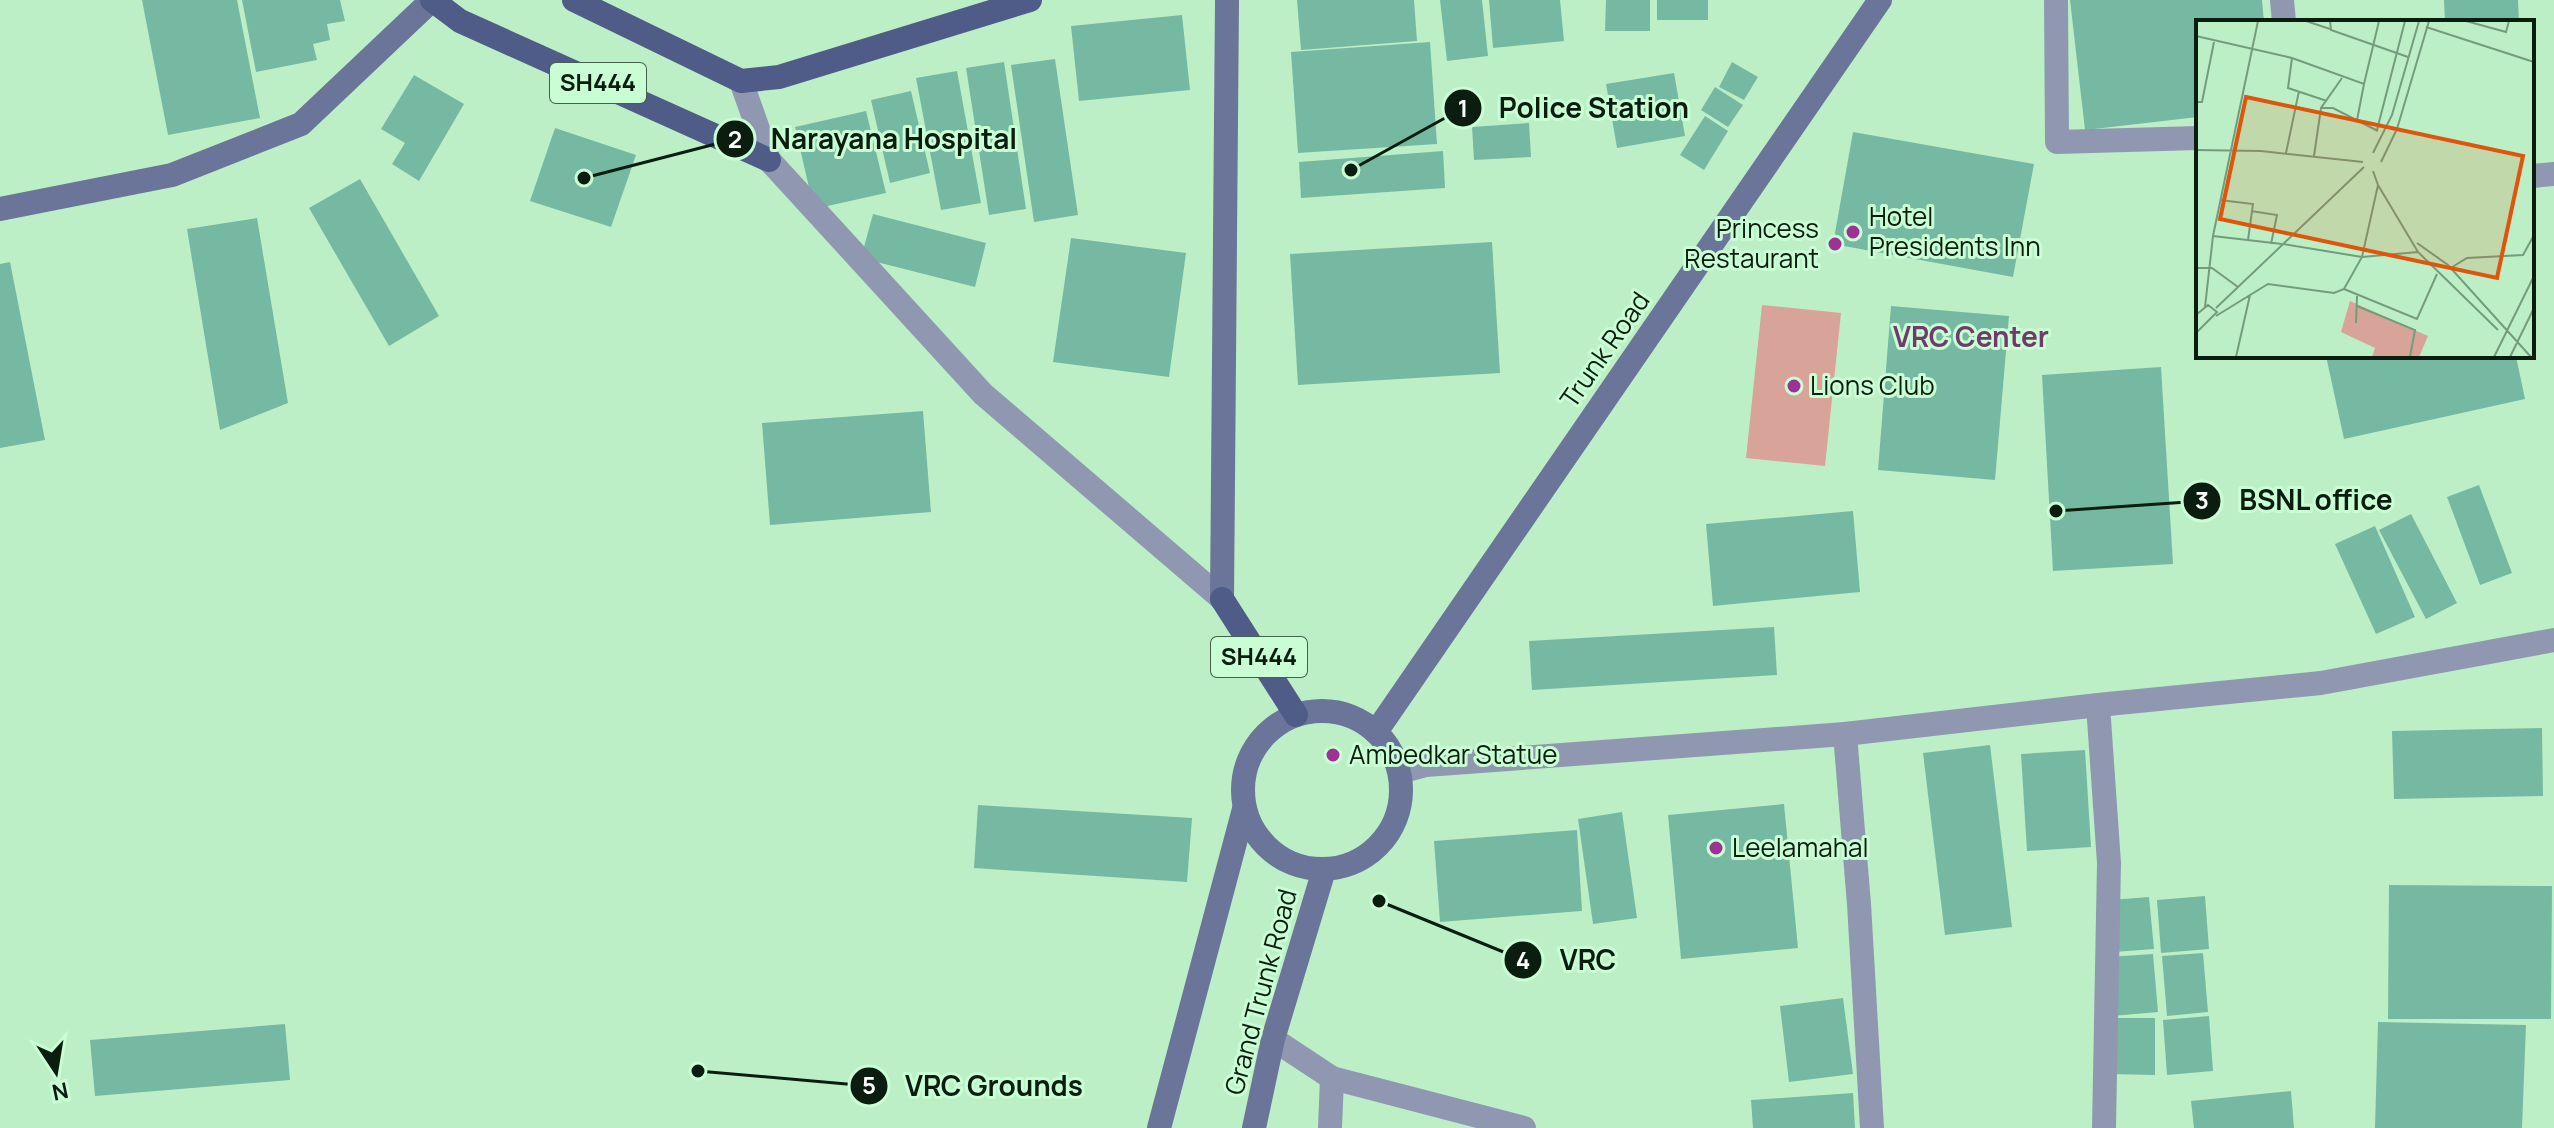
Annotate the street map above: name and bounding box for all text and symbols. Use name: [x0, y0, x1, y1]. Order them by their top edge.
inset map: [2196, 20, 2534, 358]
road number: SH444: [550, 63, 646, 103]
callout: Police Station: [1443, 82, 1705, 134]
text: Police Station: [1499, 88, 1689, 126]
text: 1: [1458, 91, 1468, 124]
callout: Narayana Hospital: [715, 113, 1033, 165]
text: Narayana Hospital: [771, 119, 1017, 157]
text: 2: [728, 122, 742, 155]
place label: Hotel Presidents Inn: [1869, 198, 2041, 264]
place label: Princess Restaurant: [1684, 210, 1819, 276]
marker: Hotel Presidents Inn: [1844, 223, 1862, 241]
marker: Princess Restaurant: [1826, 235, 1844, 253]
street label: Trunk Road: [1551, 284, 1657, 415]
district label: VRC Center: [1893, 317, 2049, 355]
place label: Lions Club: [1810, 367, 1935, 403]
marker: Lions Club: [1785, 377, 1803, 395]
callout: BSNL office: [2182, 475, 2409, 527]
text: BSNL office: [2239, 480, 2393, 518]
text: 3: [2195, 483, 2209, 516]
road number: SH444: [1211, 637, 1307, 677]
place label: Ambedkar Statue: [1349, 736, 1557, 772]
marker: Ambedkar Statue: [1324, 746, 1342, 764]
place label: Leelamahal: [1732, 829, 1869, 865]
marker: Leelamahal: [1707, 839, 1725, 857]
street label: Grand Trunk Road: [1215, 885, 1305, 1099]
callout: VRC: [1503, 934, 1632, 986]
text: VRC: [1560, 940, 1616, 978]
text: 4: [1516, 943, 1530, 976]
north arrow: [16, 1032, 96, 1112]
callout: VRC Grounds: [849, 1060, 1099, 1112]
text: VRC Grounds: [905, 1066, 1083, 1104]
text: 5: [862, 1068, 876, 1101]
text: N: [49, 1075, 71, 1108]

